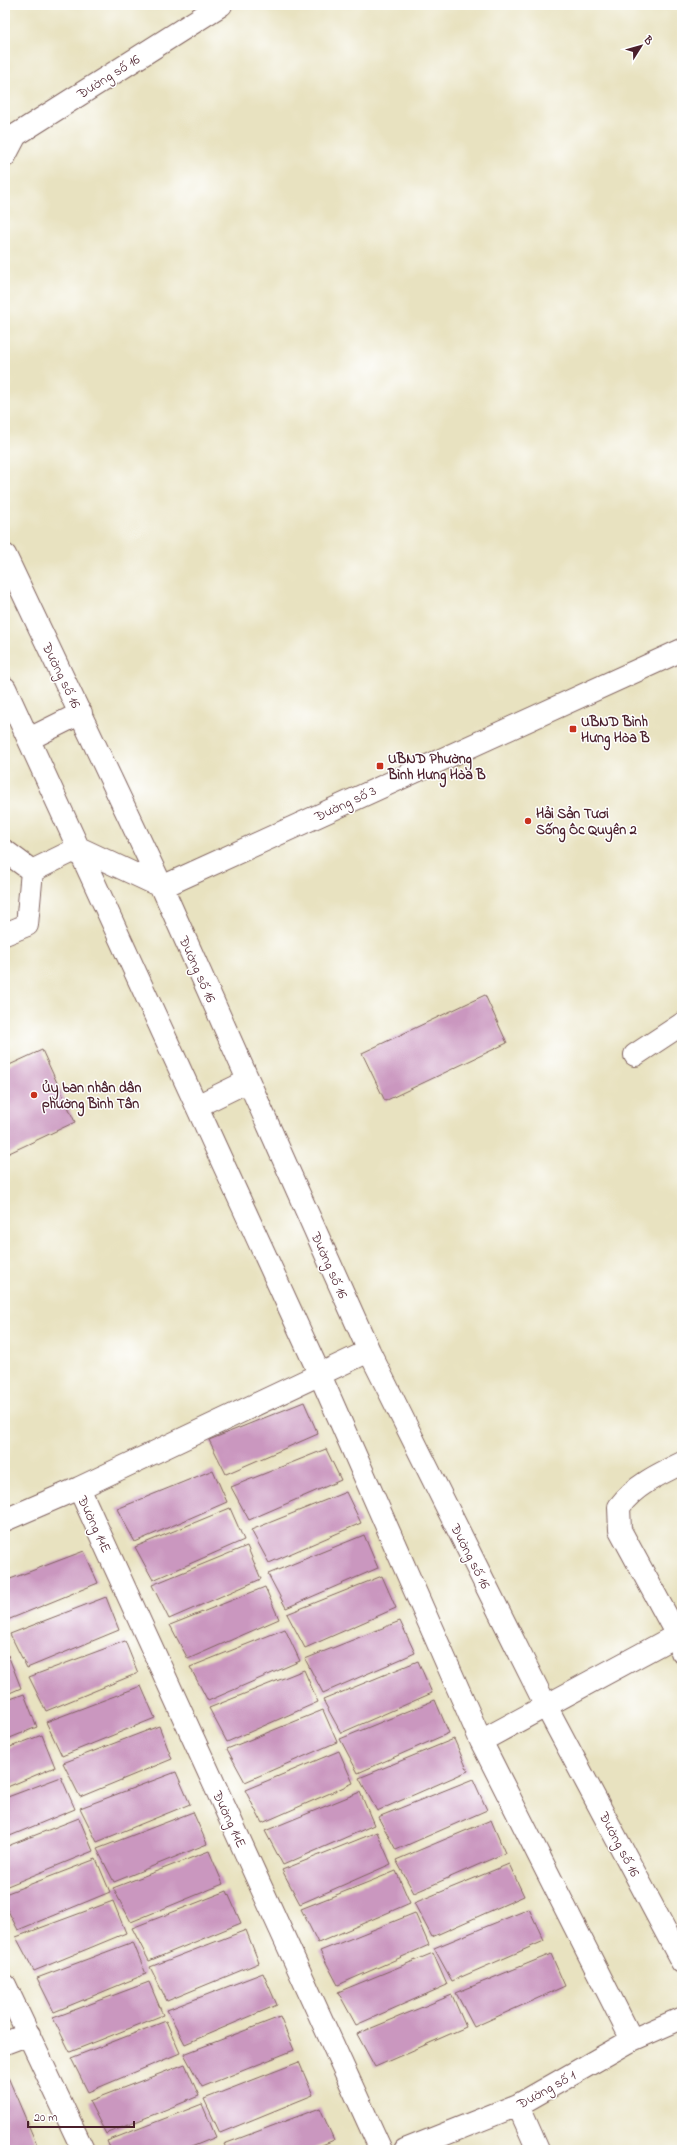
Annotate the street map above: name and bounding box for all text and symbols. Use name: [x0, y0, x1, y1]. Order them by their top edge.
north arrow: [621, 26, 661, 66]
text: B: [639, 32, 657, 49]
street label: Đường số 16: [72, 50, 145, 106]
street label: Đường số 16: [34, 638, 86, 712]
place label: UBND Bình Hưng Hòa B: [581, 712, 650, 751]
marker: UBND Bình Hưng Hòa B: [568, 724, 578, 734]
place label: UBND Phường Bình Hưng Hòa B: [387, 749, 486, 788]
marker: UBND Phường Bình Hưng Hòa B: [375, 761, 385, 771]
street label: Đường số 3: [310, 781, 381, 829]
place label: Hải Sản Tươi Sống Ốc Quyên 2: [536, 804, 637, 843]
marker: Hải Sản Tươi Sống Ốc Quyên 2: [523, 816, 533, 826]
street label: Đường số 16: [171, 932, 221, 1007]
place label: Ủy ban nhân dân phường Bình Tân: [42, 1078, 141, 1117]
marker: Ủy ban nhân dân phường Bình Tân: [29, 1090, 39, 1100]
street label: Đường số 16: [303, 1228, 353, 1303]
street label: Đường 14E: [70, 1492, 116, 1557]
street label: Đường số 16: [443, 1520, 495, 1593]
street label: Đường 14E: [205, 1787, 251, 1852]
street label: Đường số 16: [591, 1808, 645, 1881]
street label: Đường số 1: [513, 2065, 581, 2117]
scale bar: [28, 2103, 134, 2129]
text: 20 m: [34, 2109, 57, 2127]

